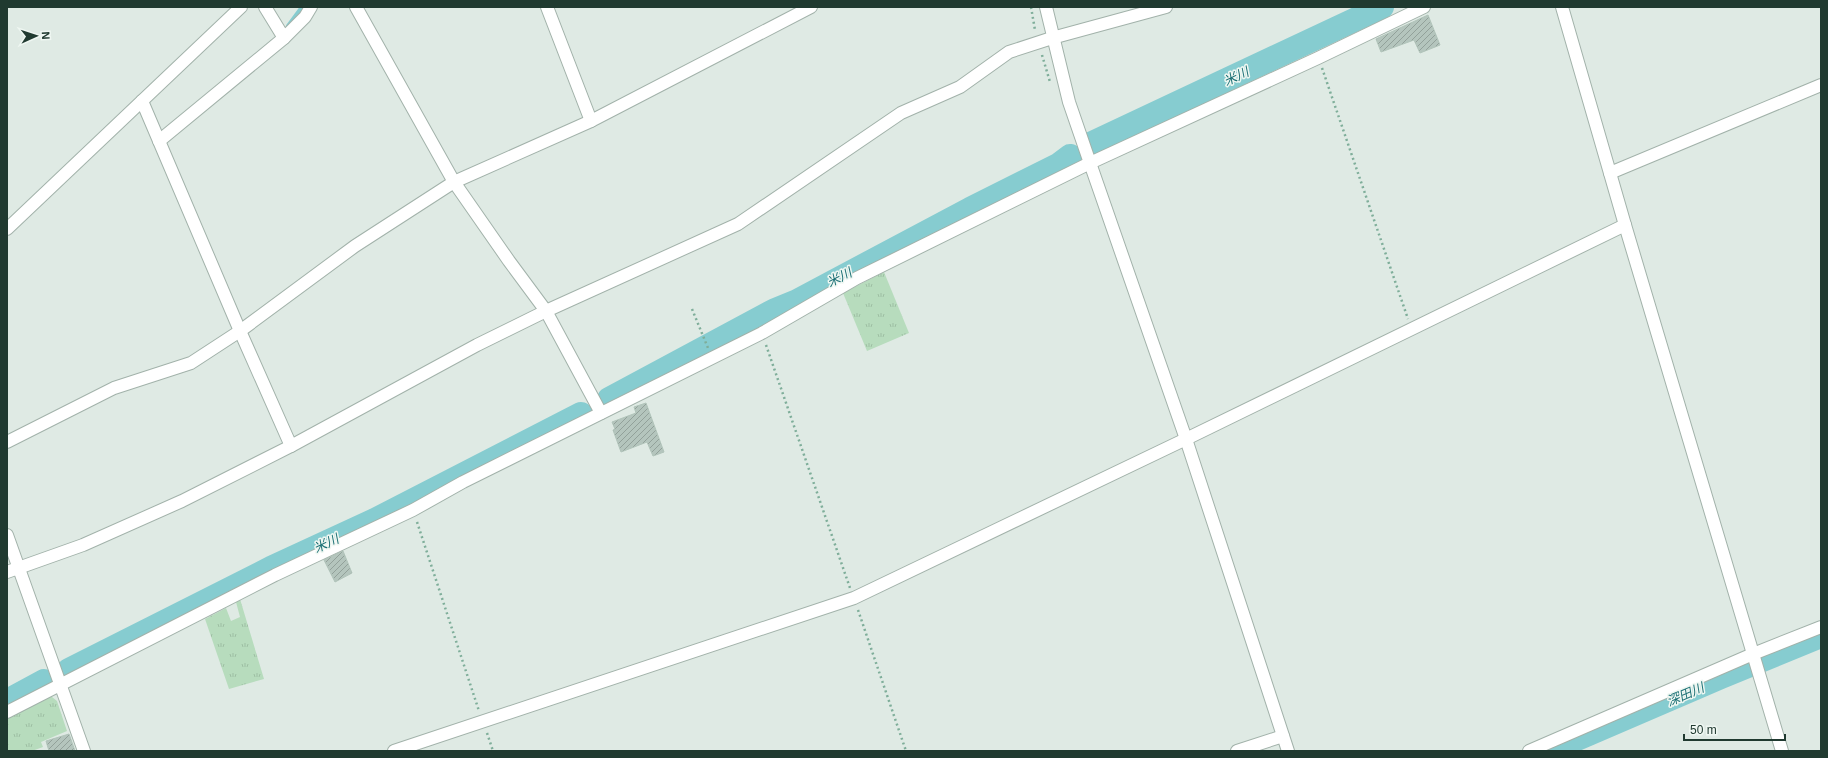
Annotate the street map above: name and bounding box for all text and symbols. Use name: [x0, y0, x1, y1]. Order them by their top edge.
north arrow: [16, 16, 56, 56]
text: N: [40, 31, 52, 40]
water label: 米川: [1221, 63, 1253, 89]
water label: 米川: [824, 264, 856, 290]
water label: 米川: [311, 530, 343, 556]
water label: 深田川: [1664, 679, 1708, 709]
scale bar: [1684, 716, 1785, 742]
text: 50 m: [1690, 723, 1717, 737]

